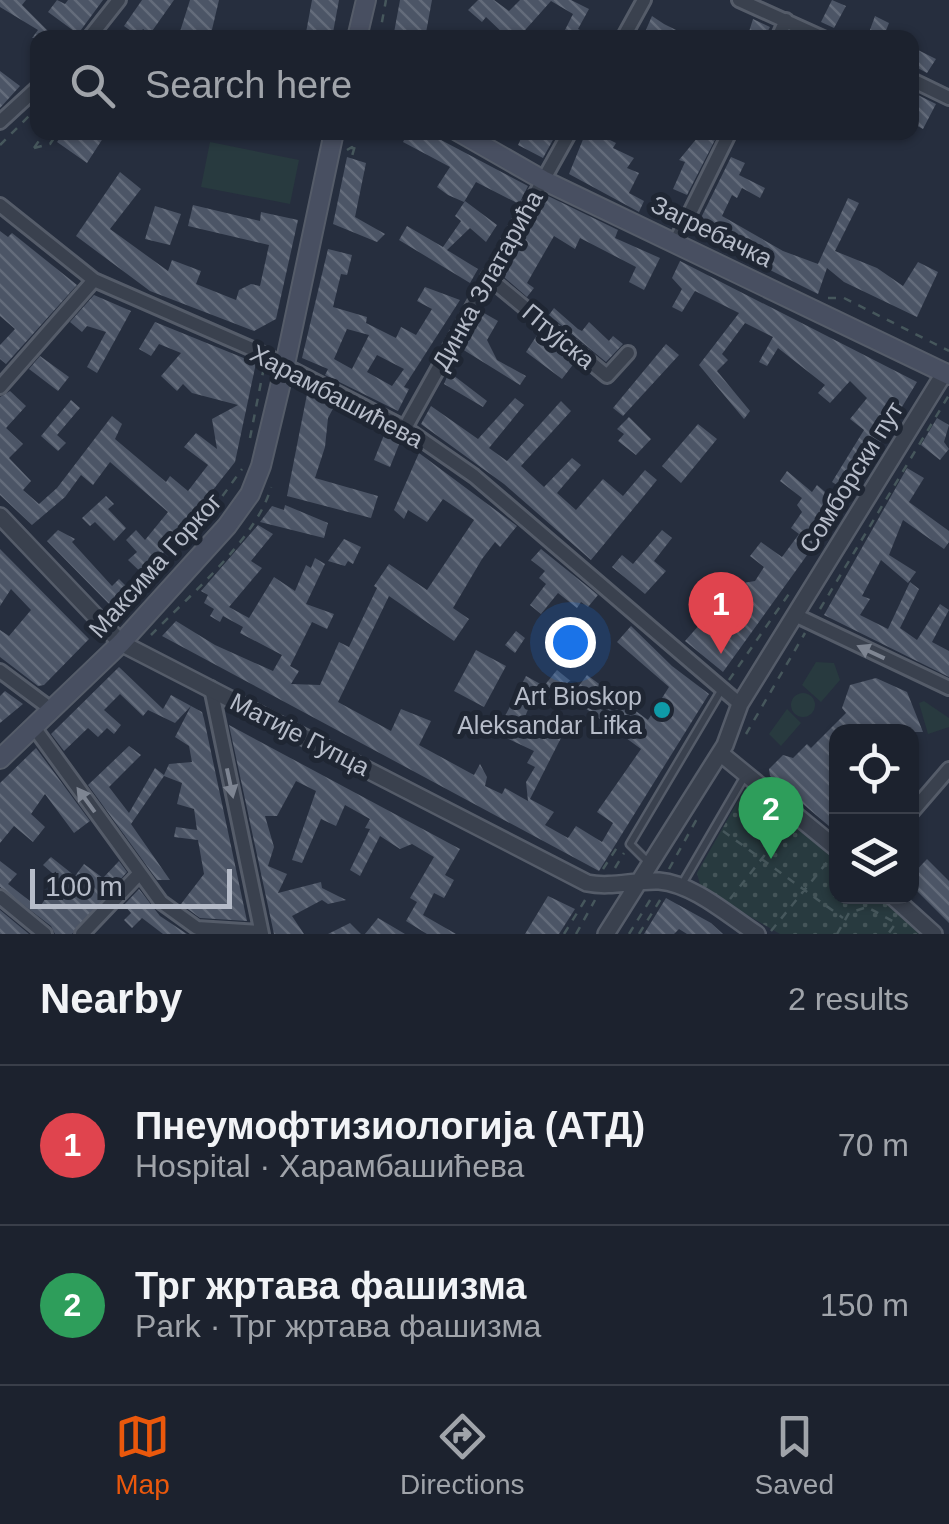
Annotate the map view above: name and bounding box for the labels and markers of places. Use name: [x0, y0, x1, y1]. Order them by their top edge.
pin: 1: [688, 572, 754, 654]
place label: Art Bioskop Aleksandar Lifka: [457, 682, 642, 739]
marker: Art Bioskop Aleksandar Lifka: [651, 699, 673, 721]
pin: 2: [738, 776, 804, 859]

